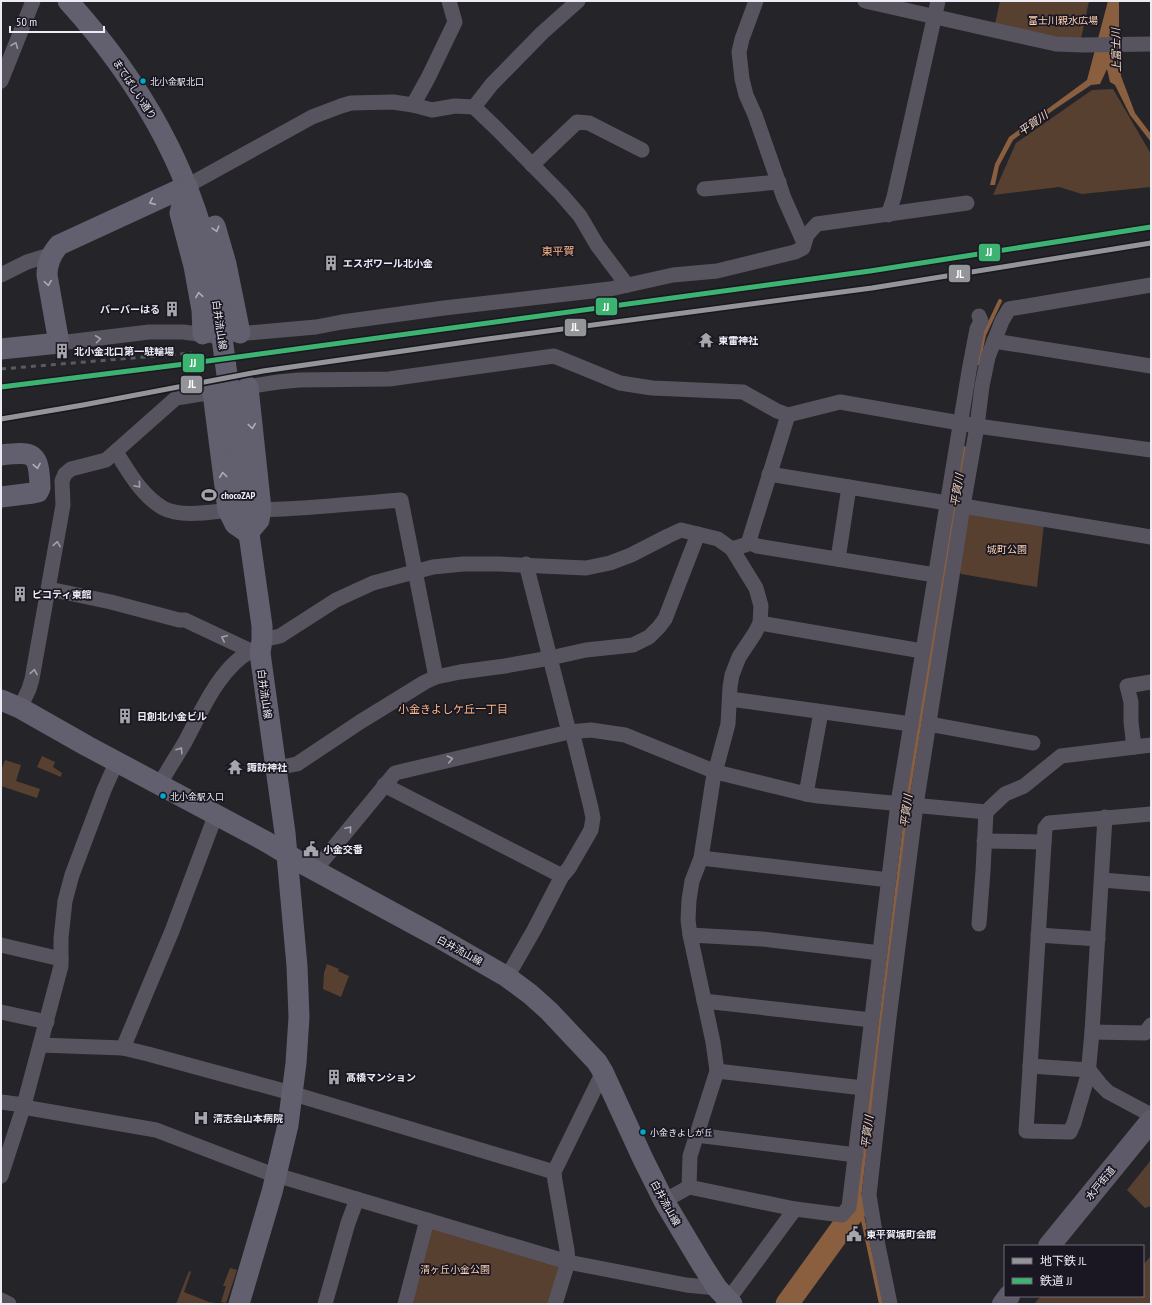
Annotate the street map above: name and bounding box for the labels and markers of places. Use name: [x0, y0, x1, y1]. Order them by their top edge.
marker: 北小金駅北口: [138, 76, 148, 86]
place label: 北小金駅北口: [150, 76, 204, 87]
building icon: エスポワール北小金: [322, 254, 340, 272]
place label: エスポワール北小金: [343, 257, 433, 270]
building icon: バーバーはる: [163, 300, 181, 318]
place label: バーバーはる: [100, 303, 160, 316]
temple icon: 東雷神社: [697, 331, 715, 349]
place label: 東雷神社: [718, 334, 759, 347]
building icon: 北小金北口第一駐輪場: [53, 342, 71, 360]
place label: 北小金北口第一駐輪場: [74, 345, 174, 358]
sports icon: chocoZAP: [200, 486, 218, 504]
place label: chocoZAP: [221, 489, 256, 502]
building icon: ピコティ東館: [11, 585, 29, 603]
place label: ピコティ東館: [32, 588, 91, 601]
building icon: 日創北小金ビル: [116, 707, 134, 725]
place label: 日創北小金ビル: [137, 710, 207, 723]
temple icon: 諏訪神社: [226, 758, 244, 776]
place label: 諏訪神社: [247, 761, 288, 774]
marker: 北小金駅入口: [158, 791, 168, 801]
place label: 北小金駅入口: [170, 791, 224, 802]
public building icon: 小金交番: [302, 840, 320, 858]
place label: 小金交番: [323, 843, 363, 856]
building icon: 髙橋マンション: [325, 1068, 343, 1086]
place label: 髙橋マンション: [346, 1071, 416, 1084]
hospital icon: 清志会山本病院: [192, 1109, 210, 1127]
place label: 清志会山本病院: [213, 1112, 283, 1125]
marker: 小金きよしが丘: [638, 1127, 648, 1137]
place label: 小金きよしが丘: [650, 1127, 713, 1138]
public building icon: 東平賀城町会館: [845, 1225, 863, 1243]
place label: 東平賀城町会館: [866, 1228, 936, 1241]

